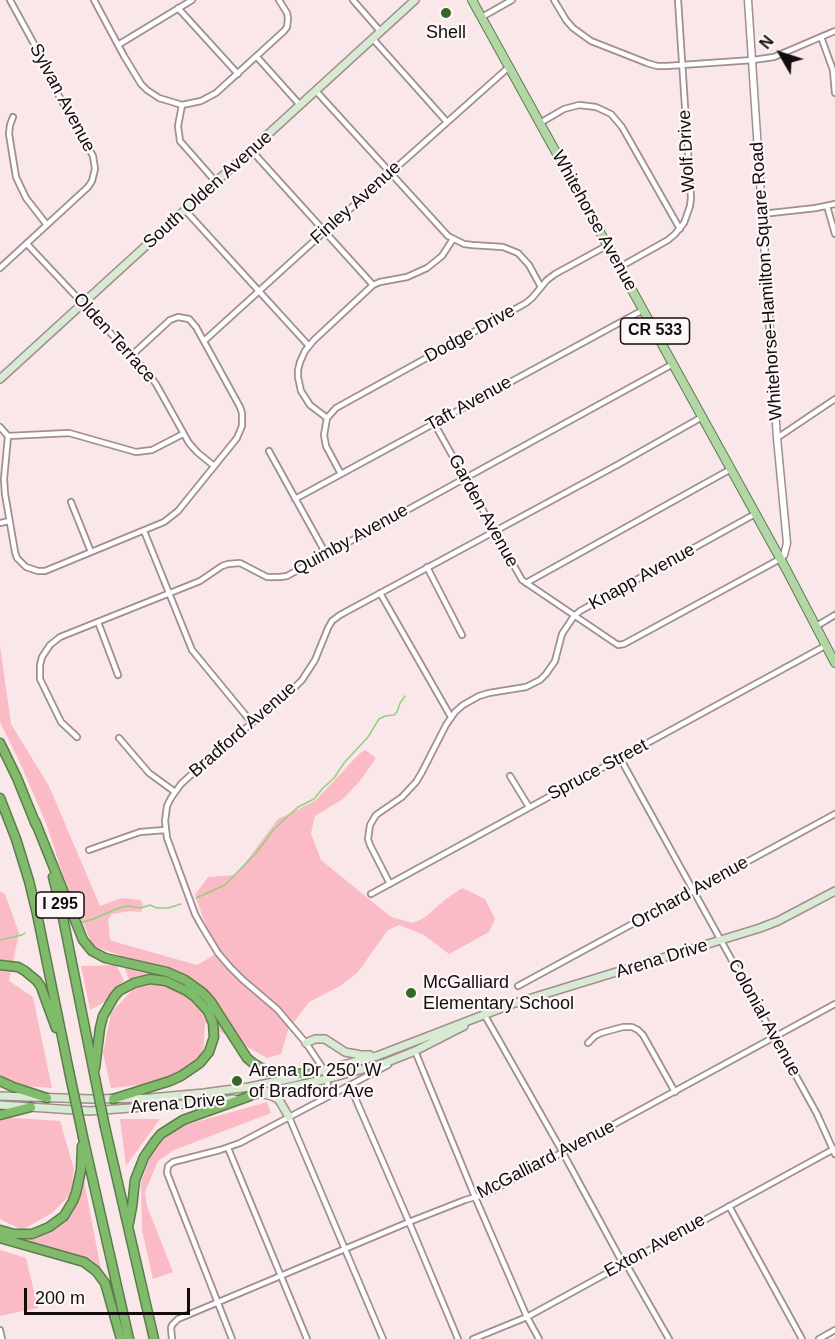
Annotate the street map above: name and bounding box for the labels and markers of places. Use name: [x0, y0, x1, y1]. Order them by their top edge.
marker: Shell: [439, 6, 453, 20]
place label: Shell: [426, 22, 466, 44]
place label: McGalliard Elementary School: [423, 972, 574, 1014]
marker: McGalliard Elementary School: [404, 986, 418, 1000]
place label: Arena Dr 250' W of Bradford Ave: [249, 1060, 381, 1102]
marker: Arena Dr 250' W of Bradford Ave: [230, 1074, 244, 1088]

